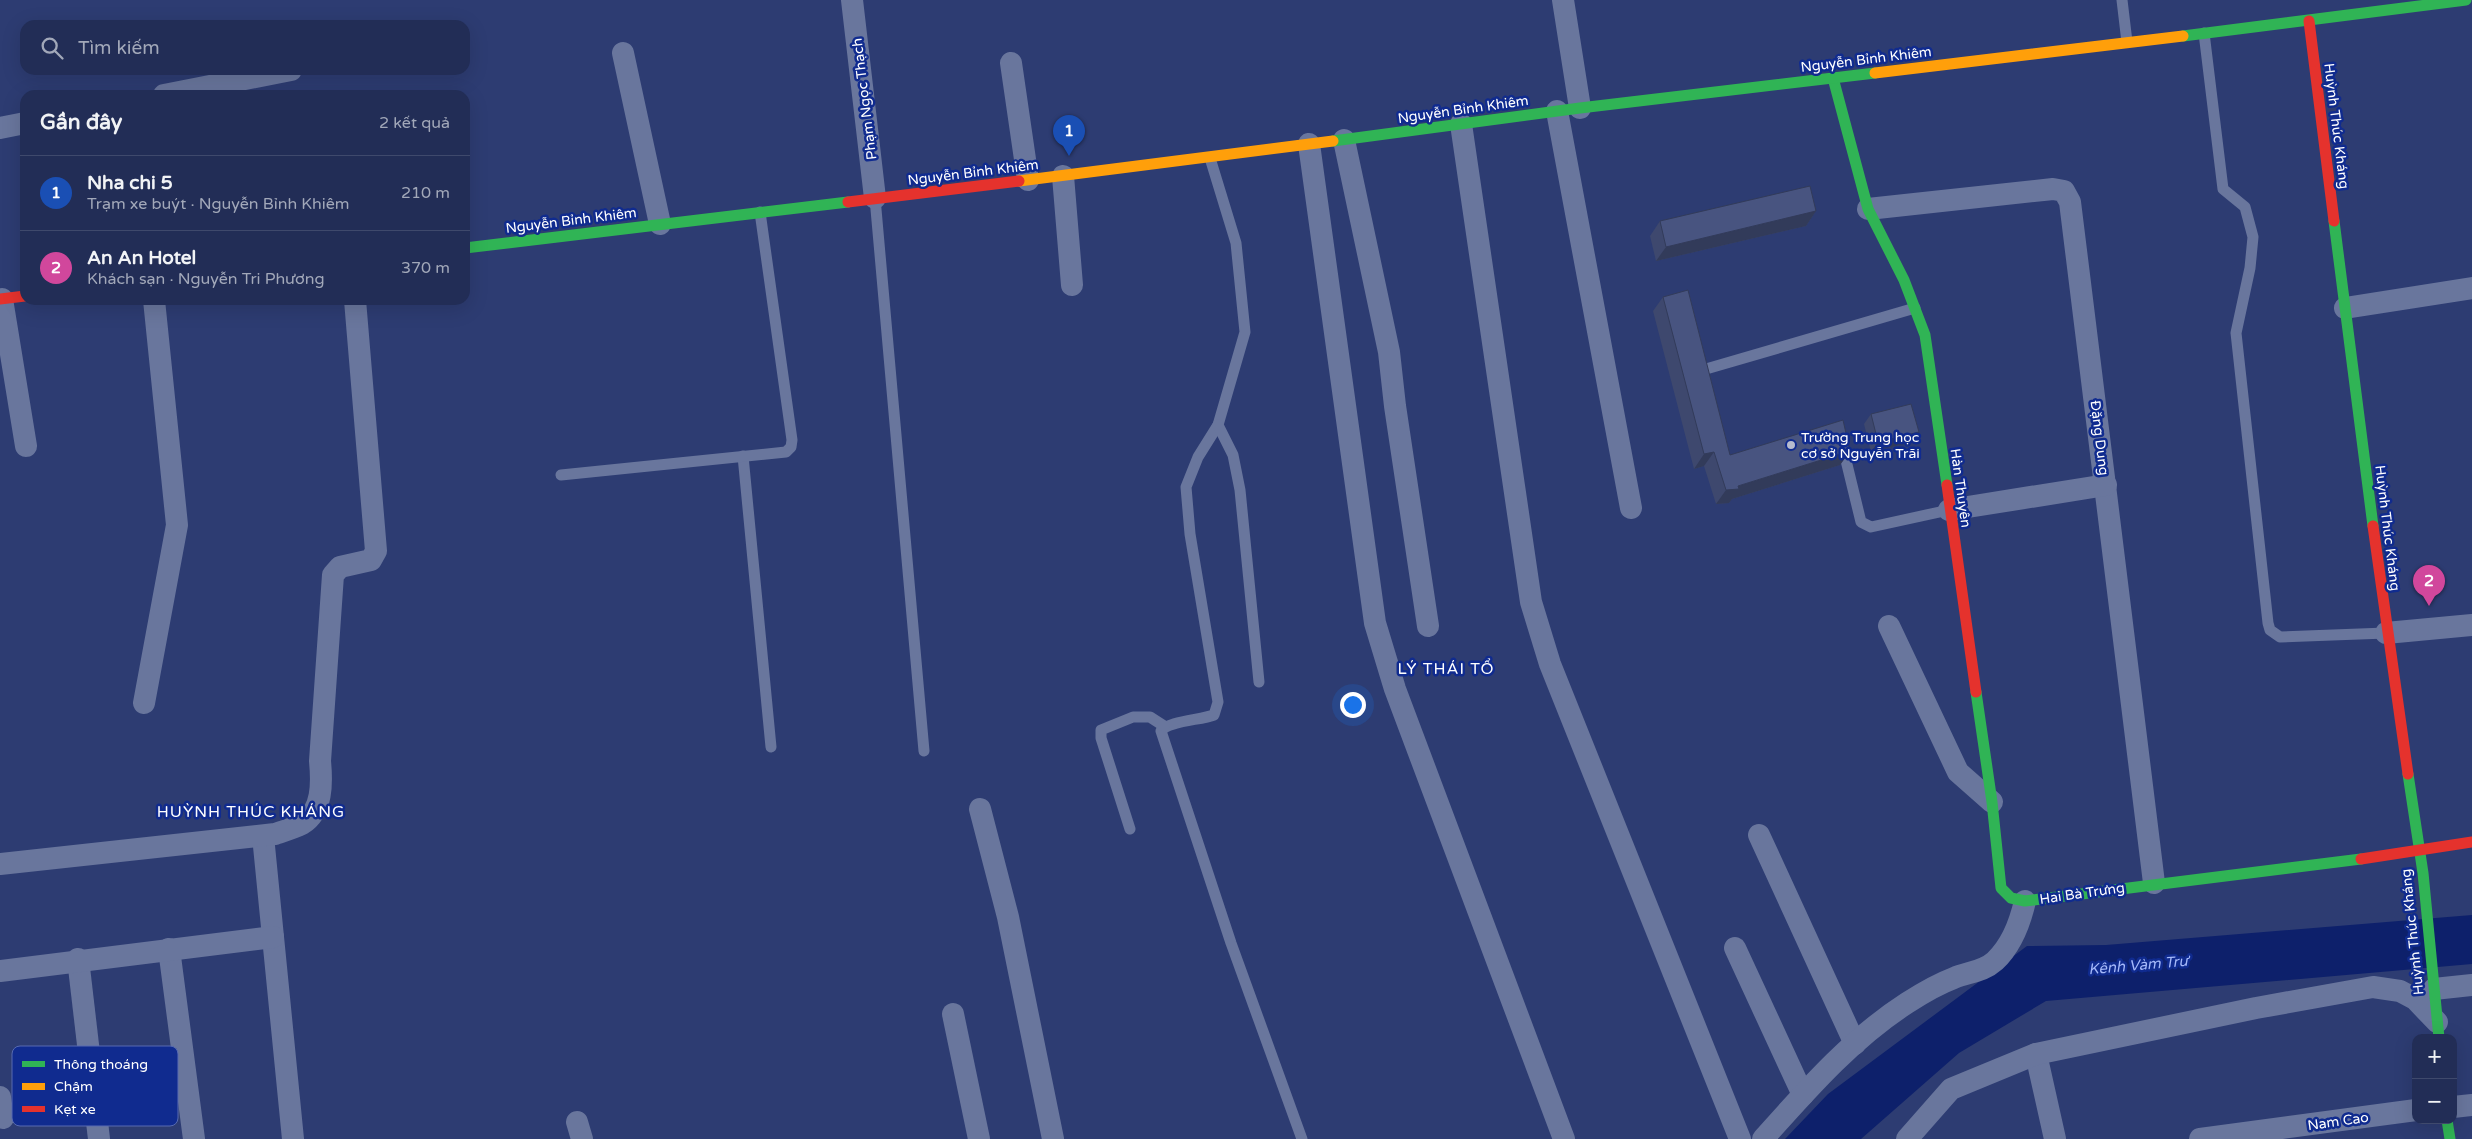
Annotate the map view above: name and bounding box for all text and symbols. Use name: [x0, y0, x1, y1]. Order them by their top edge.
search box: [20, 20, 470, 75]
icon: search: [38, 34, 66, 62]
text: Tìm kiếm: [78, 37, 160, 59]
street label: Phạm Ngọc Thạch: [849, 37, 880, 161]
street label: Nguyễn Bỉnh Khiêm: [1800, 43, 1933, 76]
street label: Huỳnh Thúc Kháng: [2320, 62, 2353, 190]
street label: Nguyễn Bỉnh Khiêm: [1397, 92, 1530, 127]
text: Gần đây: [40, 110, 122, 135]
text: 2 kết quả: [379, 113, 450, 133]
pin: 1: [1053, 115, 1085, 156]
street label: Nguyễn Bỉnh Khiêm: [907, 156, 1040, 189]
text: Nha chi 5: [87, 172, 173, 194]
text: 1: [51, 183, 61, 203]
text: 210 m: [401, 183, 450, 203]
text: Trạm xe buýt · Nguyễn Bỉnh Khiêm: [87, 194, 349, 214]
street label: Nguyễn Bỉnh Khiêm: [505, 204, 638, 237]
text: An An Hotel: [87, 247, 196, 269]
text: 2: [51, 258, 61, 278]
text: 370 m: [401, 258, 450, 278]
text: Khách sạn · Nguyễn Tri Phương: [87, 269, 325, 289]
street label: Đặng Dung: [2086, 400, 2113, 477]
place label: Trường Trung học cơ sở Nguyễn Trãi: [1801, 429, 1920, 462]
marker: Trường Trung học cơ sở Nguyễn Trãi: [1785, 439, 1797, 451]
street label: Hàn Thuyên: [1947, 447, 1974, 529]
street label: Huỳnh Thúc Kháng: [2371, 464, 2404, 592]
pin: 2: [2413, 565, 2445, 606]
district label: LÝ THÁI TỔ: [1398, 658, 1495, 679]
your location: [1340, 692, 1366, 718]
district label: HUỲNH THÚC KHÁNG: [157, 802, 345, 822]
street label: Huỳnh Thúc Kháng: [2397, 868, 2428, 996]
street label: Hai Bà Trưng: [2038, 879, 2126, 908]
water label: Kênh Vàm Trư: [2088, 951, 2192, 978]
map controls: [2412, 1034, 2457, 1124]
button: +: [2412, 1034, 2457, 1079]
legend: [12, 1046, 178, 1126]
text: Thông thoáng: [54, 1056, 148, 1073]
text: Chậm: [54, 1078, 93, 1095]
button: −: [2412, 1079, 2457, 1124]
text: Kẹt xe: [54, 1101, 96, 1118]
street label: Nam Cao: [2306, 1109, 2370, 1134]

